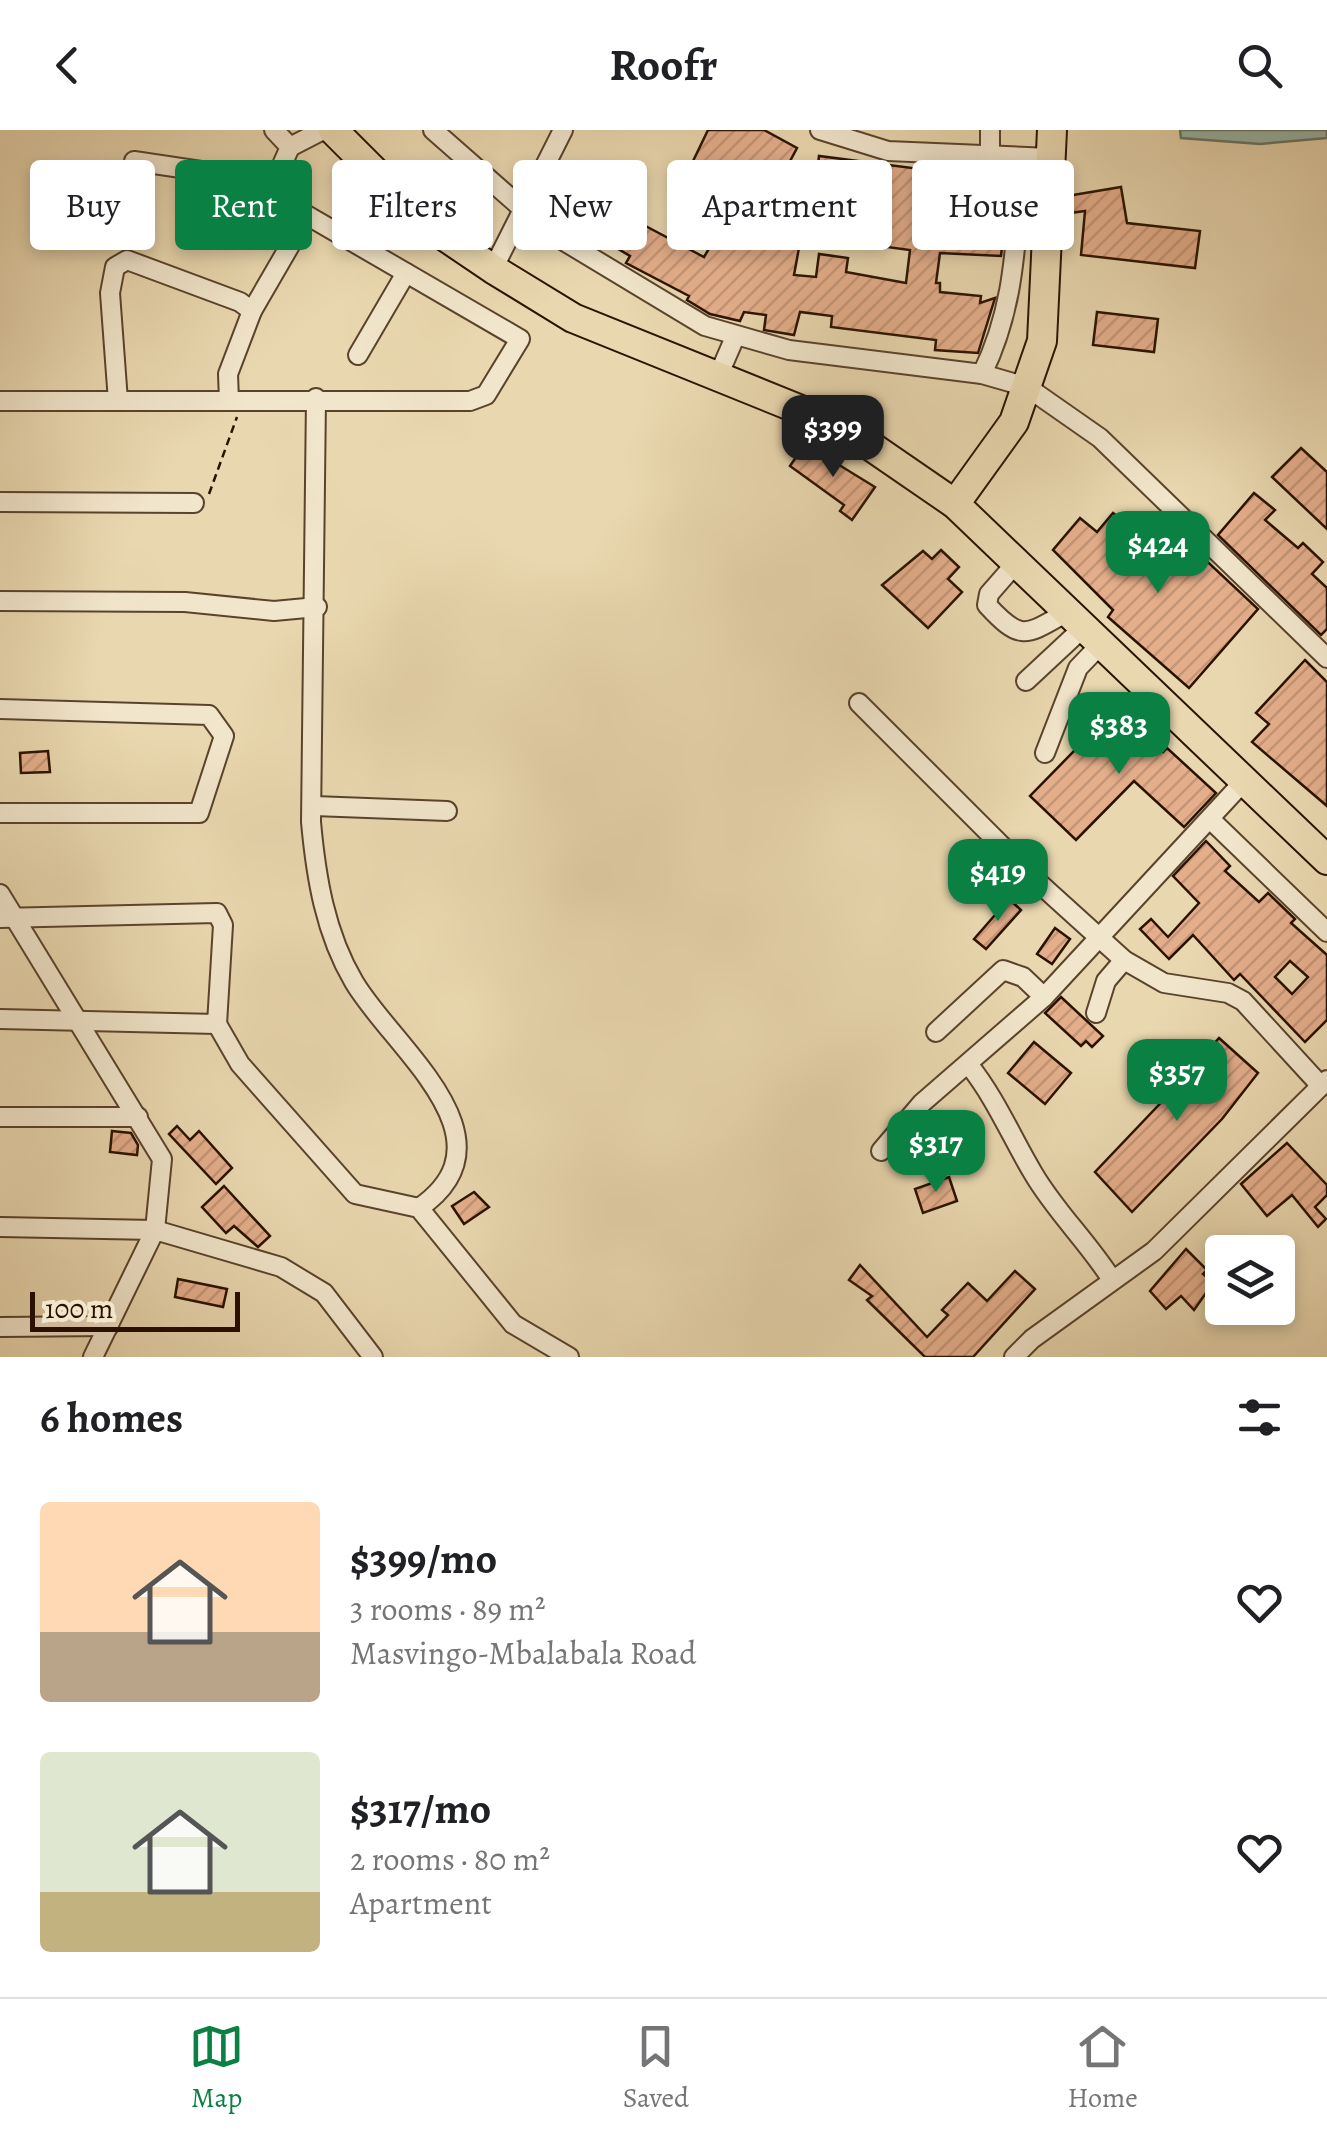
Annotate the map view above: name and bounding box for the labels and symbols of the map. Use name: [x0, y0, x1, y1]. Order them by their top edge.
pin: $399: [774, 395, 892, 480]
pin: $424: [1099, 511, 1217, 596]
pin: $383: [1060, 692, 1178, 777]
pin: $419: [939, 839, 1057, 924]
pin: $357: [1118, 1039, 1236, 1124]
pin: $317: [877, 1110, 995, 1195]
scale bar: [30, 1287, 240, 1332]

